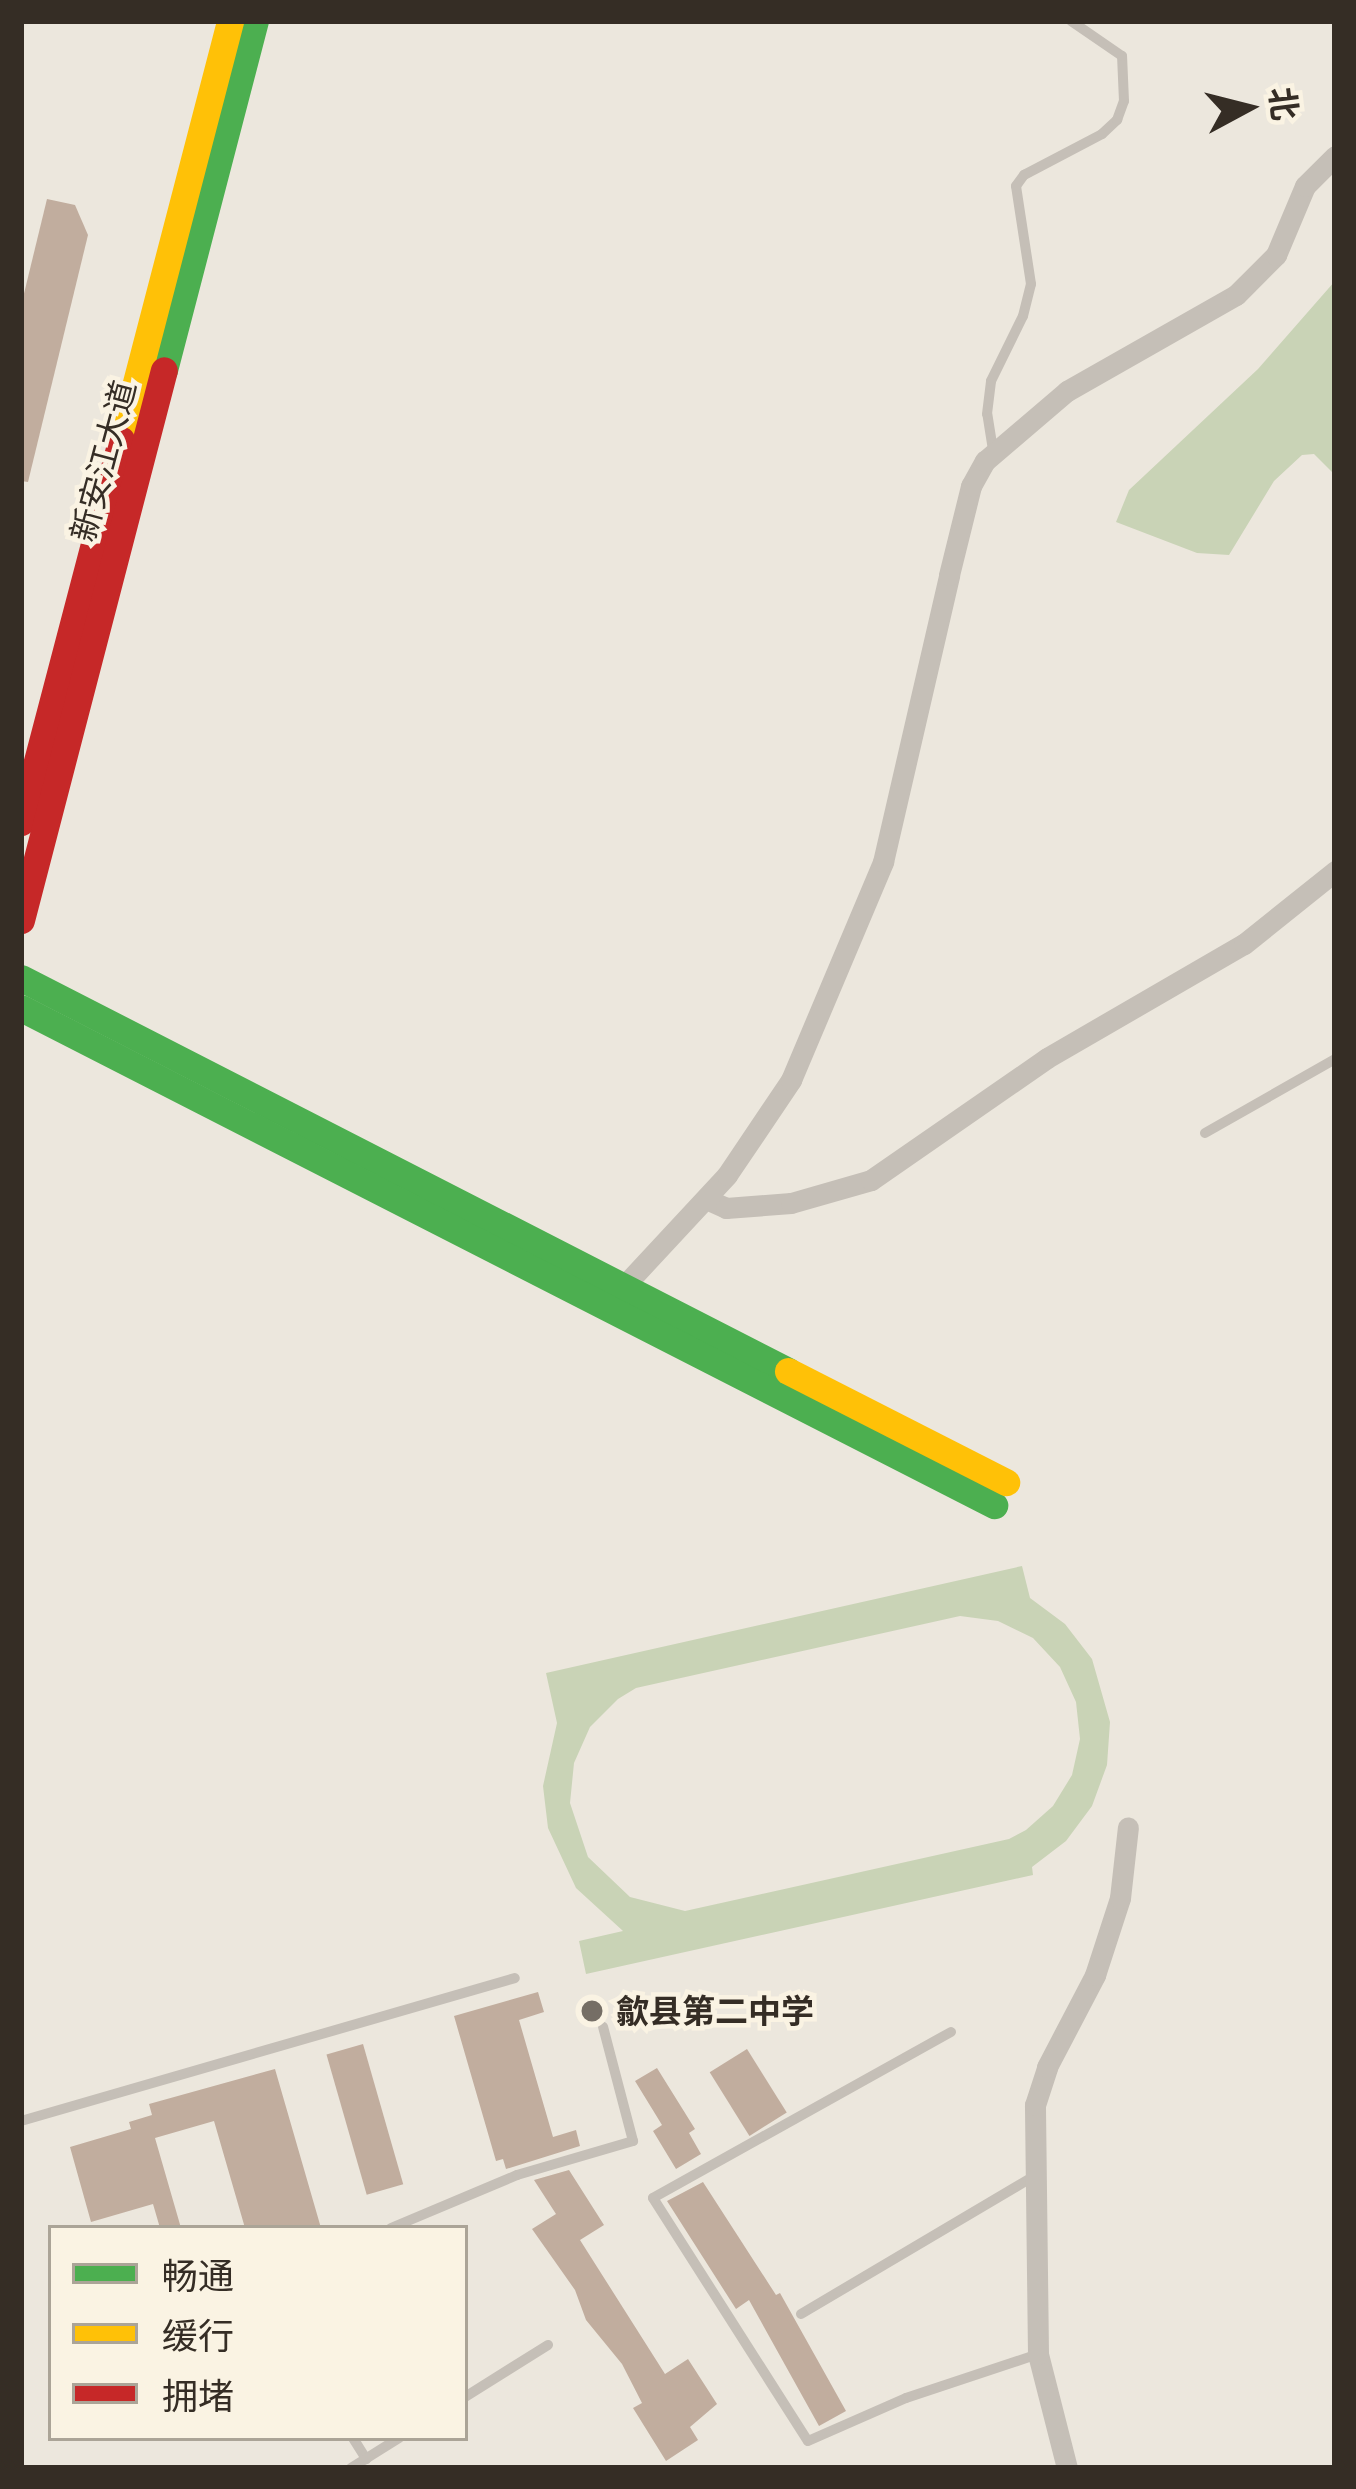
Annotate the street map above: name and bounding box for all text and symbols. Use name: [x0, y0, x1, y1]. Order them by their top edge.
north arrow: [1188, 48, 1308, 168]
text: 北: [1261, 85, 1308, 123]
street label: 新安江大道: [63, 376, 143, 546]
place label: 歙县第二中学: [616, 1991, 814, 2031]
marker: 歙县第二中学: [579, 1998, 605, 2024]
legend: [48, 2225, 468, 2441]
text: 畅通: [162, 2252, 234, 2299]
text: 缓行: [162, 2312, 234, 2359]
text: 拥堵: [162, 2372, 234, 2419]

